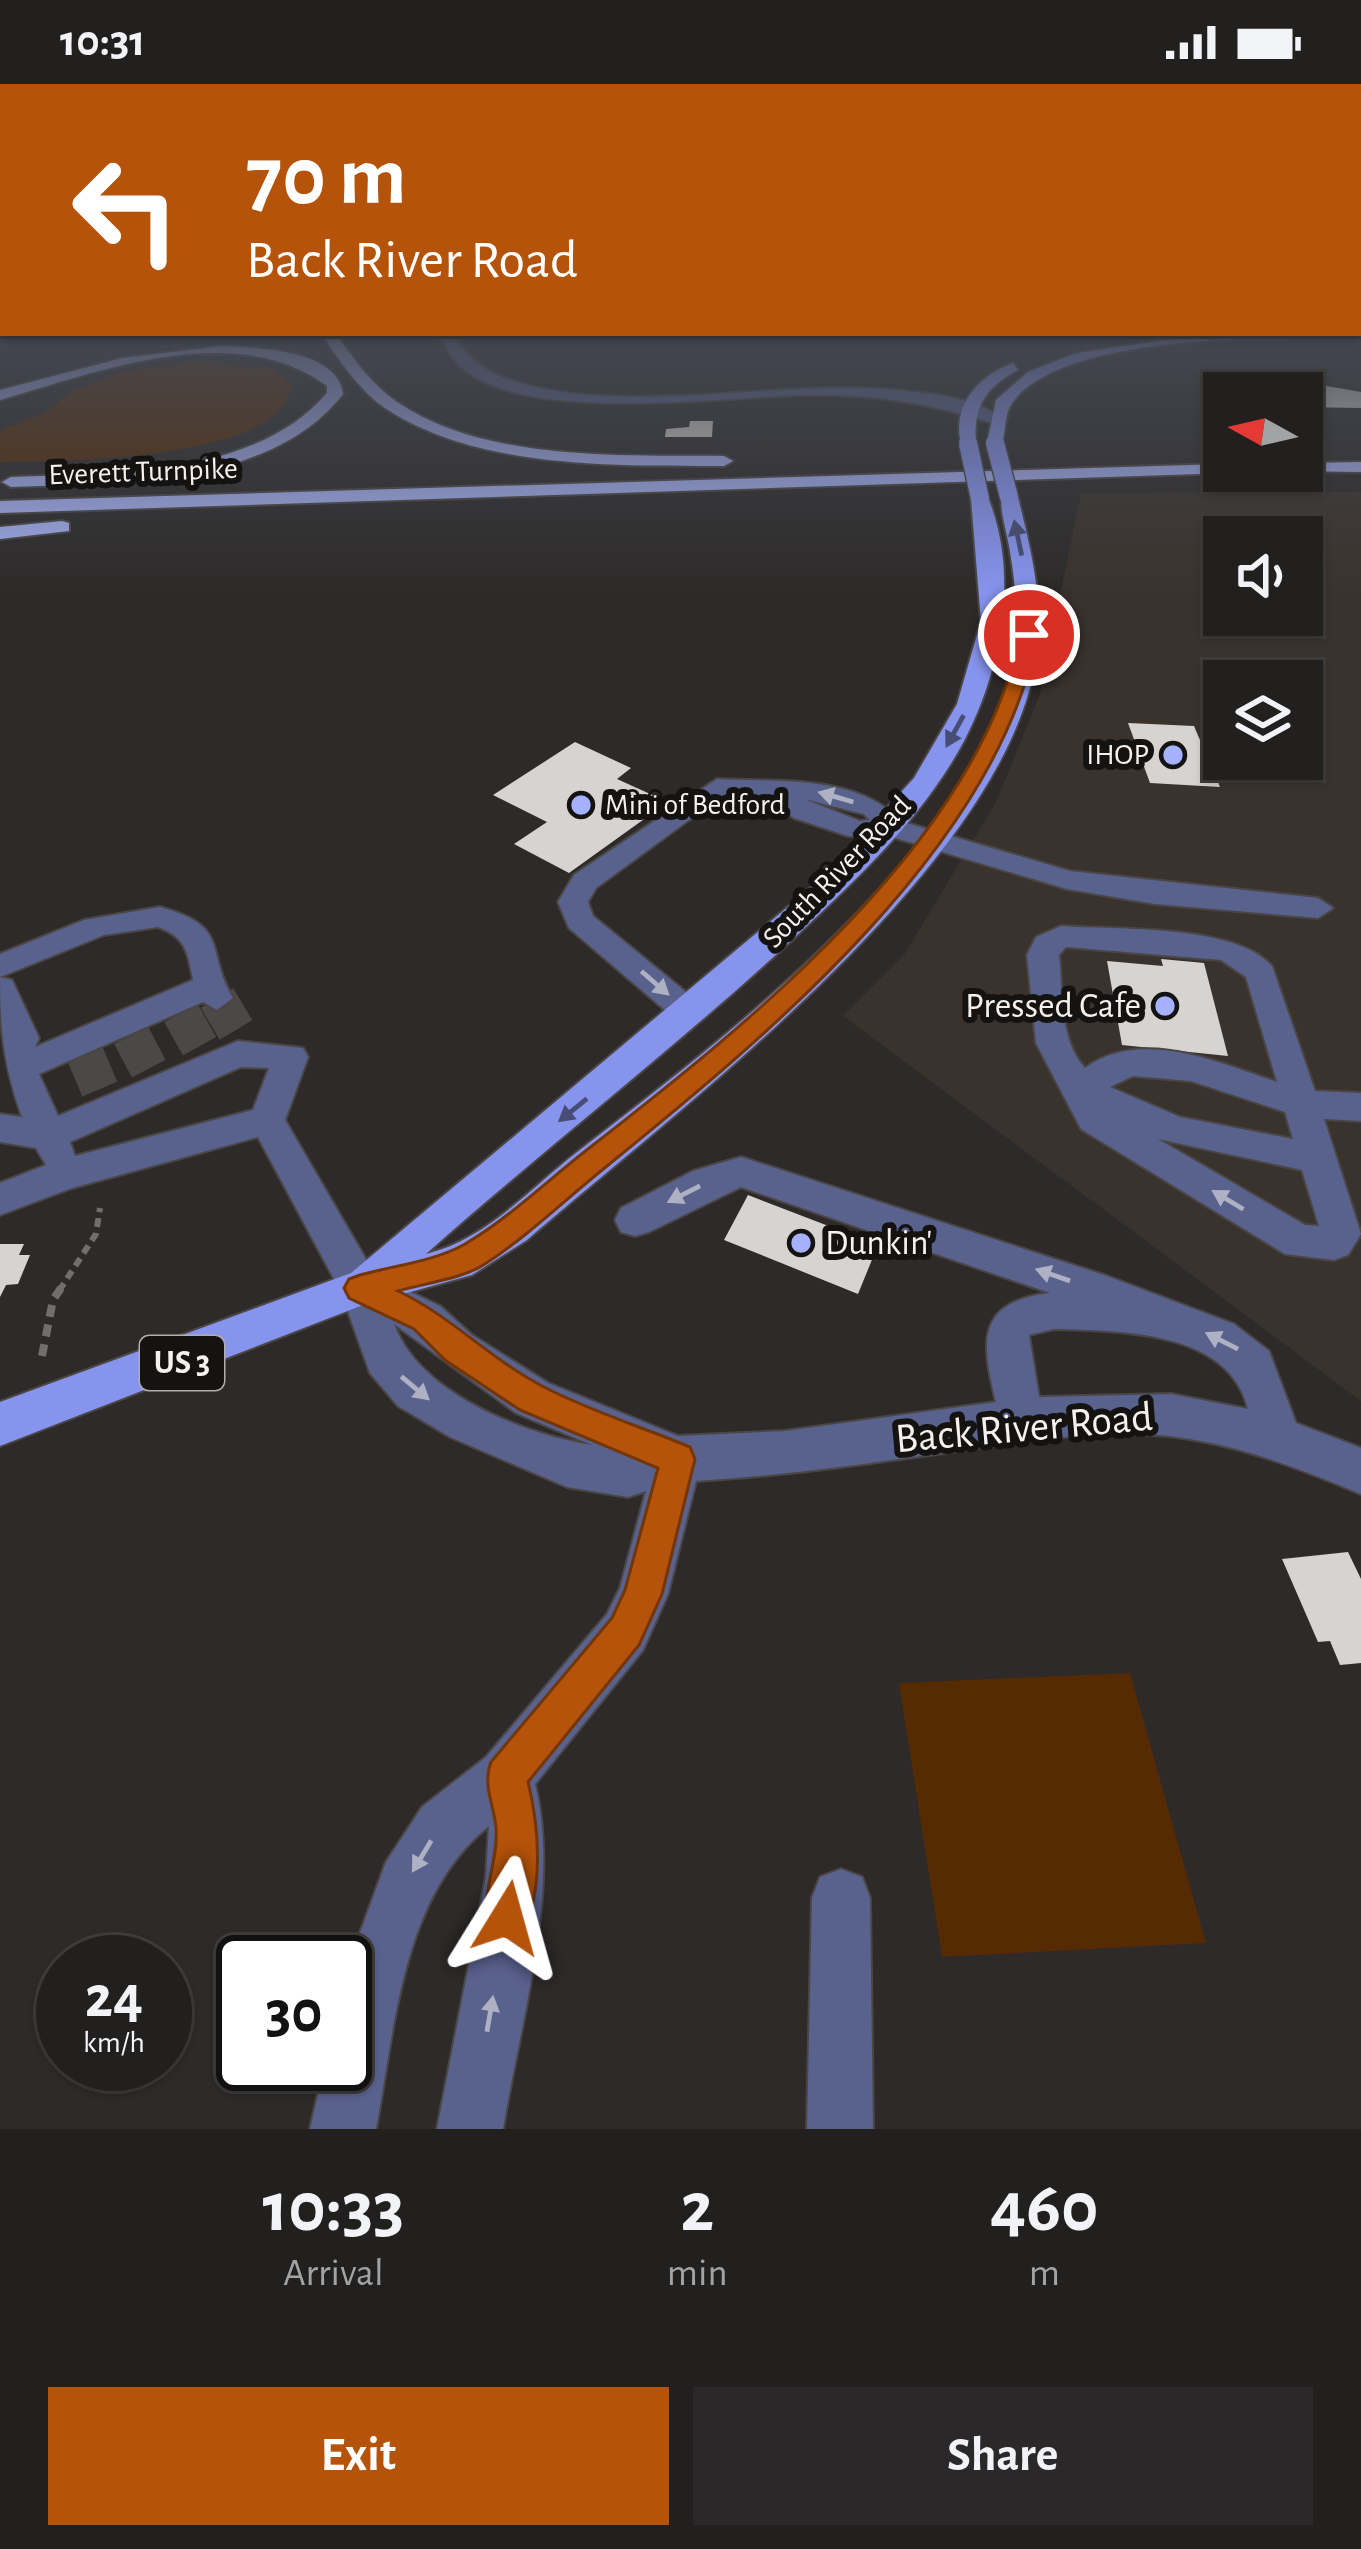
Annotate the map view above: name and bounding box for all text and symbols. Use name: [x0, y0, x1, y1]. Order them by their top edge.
text: 10:31: [60, 19, 146, 64]
icon: left: [48, 132, 204, 288]
text: 70 m: [246, 136, 407, 220]
text: Back River Road: [246, 234, 578, 288]
north arrow: [1203, 372, 1323, 492]
map controls: [1203, 372, 1323, 780]
street label: Everett Turnpike: [48, 454, 238, 490]
button: sound: [1203, 516, 1323, 636]
one-way arrow: [1008, 519, 1027, 557]
pin: [978, 584, 1080, 686]
icon: arrive: [996, 602, 1062, 668]
button: layers: [1203, 660, 1323, 780]
one-way arrow: [945, 714, 966, 747]
place label: IHOP: [1086, 740, 1149, 770]
marker: IHOP: [1160, 742, 1186, 768]
one-way arrow: [817, 786, 854, 805]
place label: Mini of Bedford: [605, 790, 785, 820]
street label: South River Road: [757, 790, 917, 954]
marker: Mini of Bedford: [568, 792, 594, 818]
one-way arrow: [640, 970, 670, 996]
place label: Pressed Cafe: [965, 988, 1141, 1024]
marker: Pressed Cafe: [1152, 993, 1178, 1019]
one-way arrow: [558, 1097, 589, 1122]
one-way arrow: [666, 1183, 701, 1203]
one-way arrow: [1211, 1190, 1245, 1211]
place label: Dunkin': [825, 1225, 932, 1261]
marker: Dunkin': [788, 1230, 814, 1256]
one-way arrow: [1034, 1265, 1070, 1284]
one-way arrow: [1204, 1331, 1239, 1351]
road number: US 3: [140, 1336, 224, 1390]
one-way arrow: [400, 1374, 430, 1400]
street label: Back River Road: [894, 1396, 1154, 1460]
one-way arrow: [413, 1839, 434, 1873]
position arrow: [444, 1855, 570, 1981]
speed limit sign: 30: [216, 1935, 372, 2091]
text: 24: [85, 1968, 143, 2028]
one-way arrow: [482, 1994, 500, 2032]
text: km/h: [83, 2028, 145, 2058]
text: 10:33: [262, 2172, 404, 2244]
text: 2: [680, 2172, 714, 2244]
text: 460: [990, 2172, 1099, 2244]
text: Arrival: [283, 2254, 384, 2293]
text: min: [667, 2254, 728, 2293]
text: m: [1029, 2254, 1060, 2293]
button: Exit: [48, 2387, 669, 2525]
button: Share: [693, 2387, 1313, 2525]

